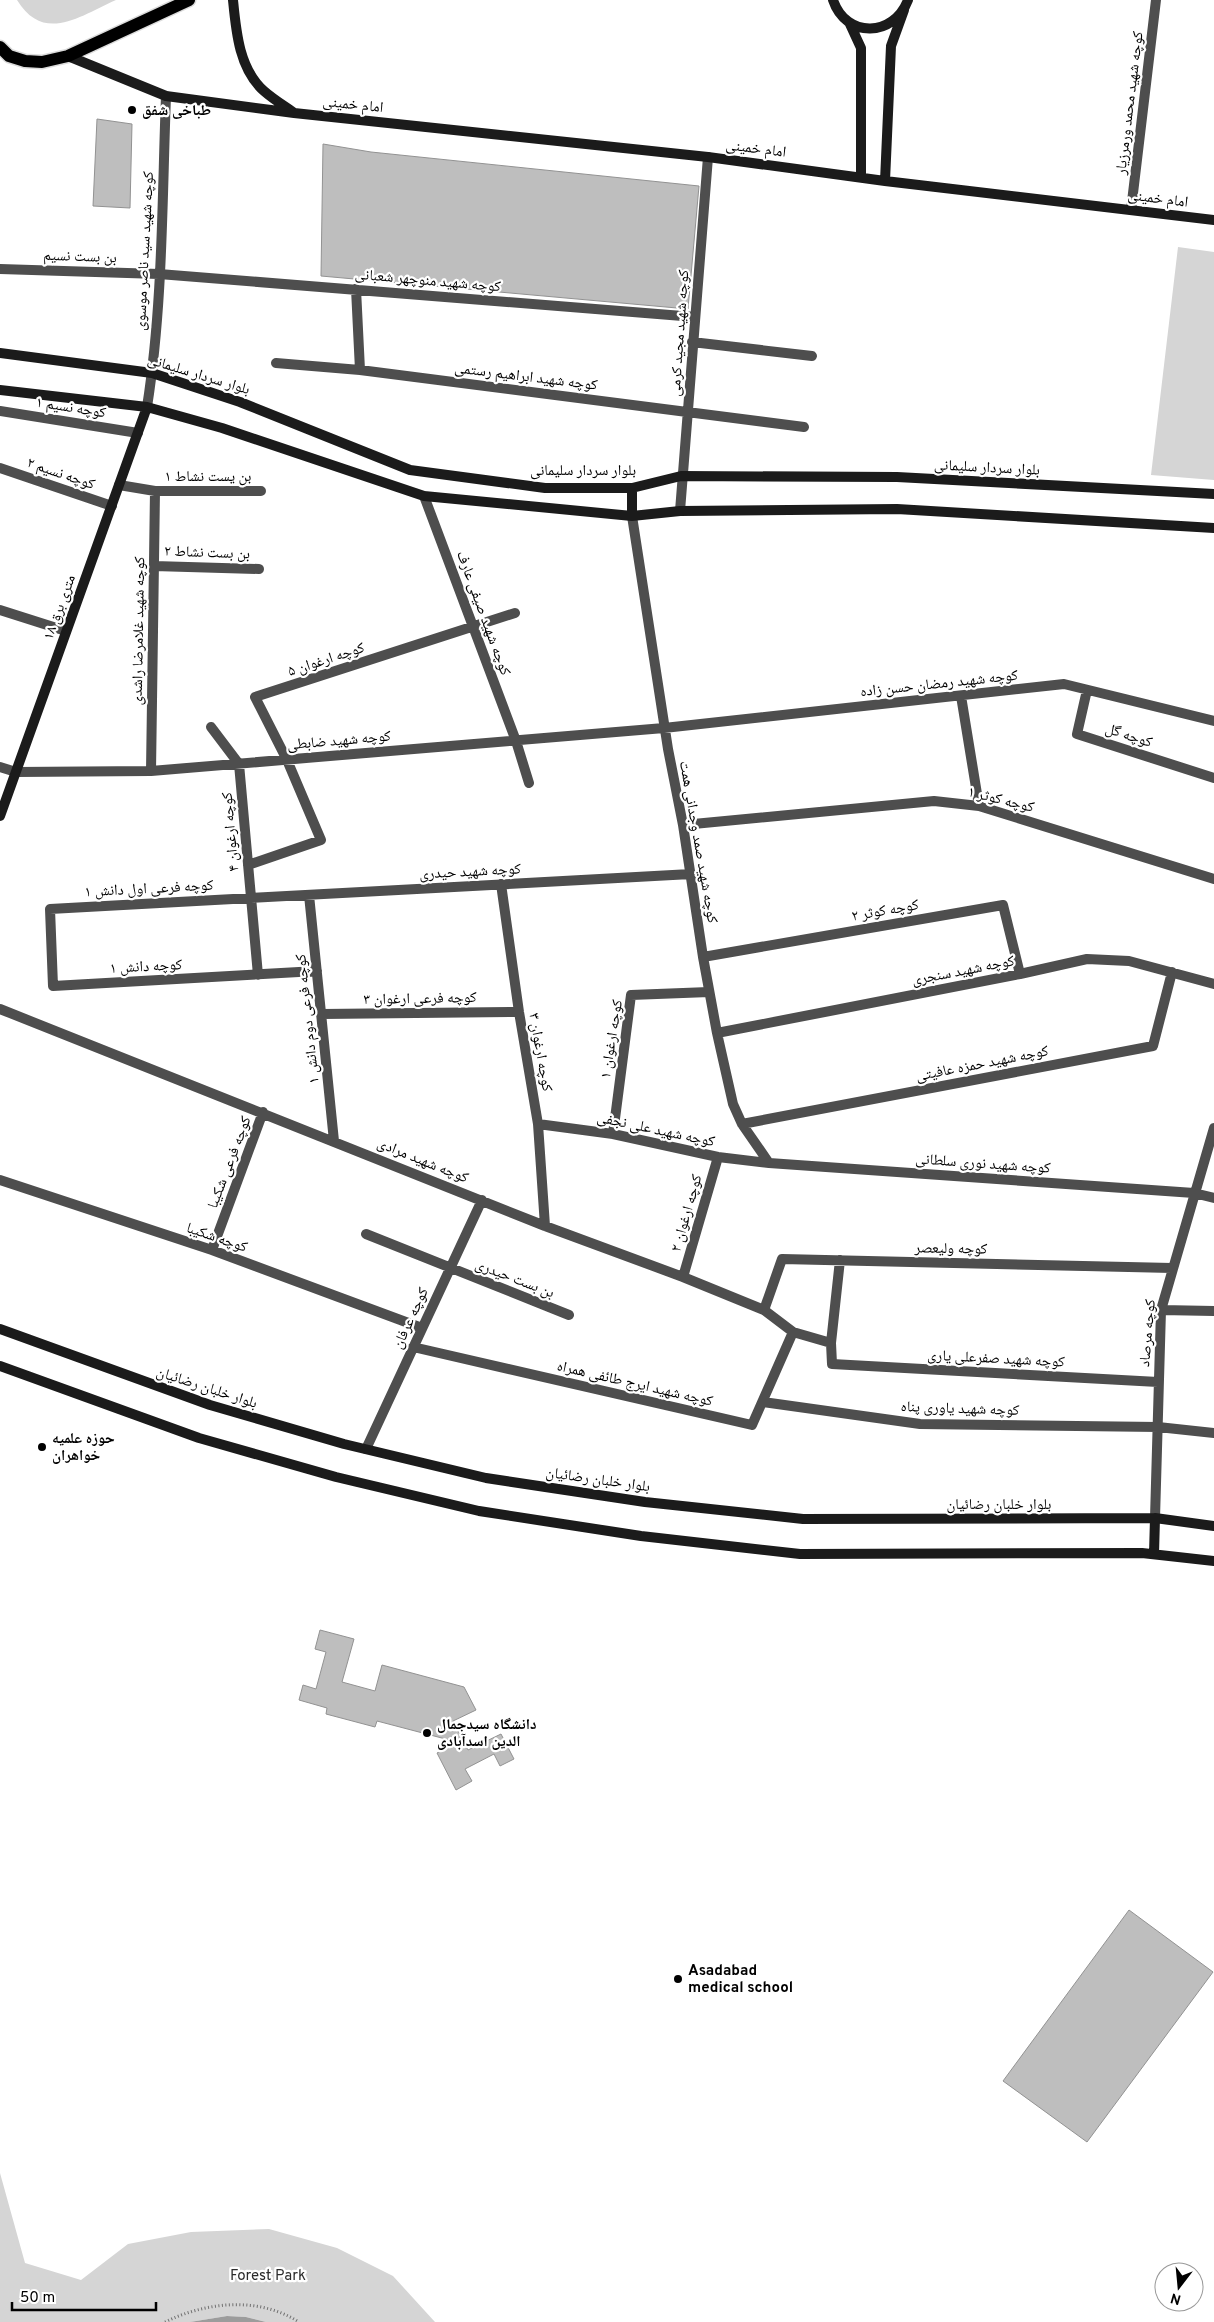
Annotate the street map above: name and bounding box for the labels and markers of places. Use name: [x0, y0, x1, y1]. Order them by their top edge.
place label: طباخی شفق: [142, 102, 211, 121]
marker: طباخی شفق: [126, 104, 138, 116]
place label: حوزه علمیه خواهران: [52, 1430, 115, 1466]
marker: حوزه علمیه خواهران: [36, 1441, 48, 1453]
place label: دانشگاه سیدجمال الدین اسدآبادی: [437, 1716, 536, 1752]
marker: دانشگاه سیدجمال الدین اسدآبادی: [421, 1727, 433, 1739]
place label: Asadabad medical school: [688, 1962, 793, 1998]
marker: Asadabad medical school: [672, 1973, 684, 1985]

